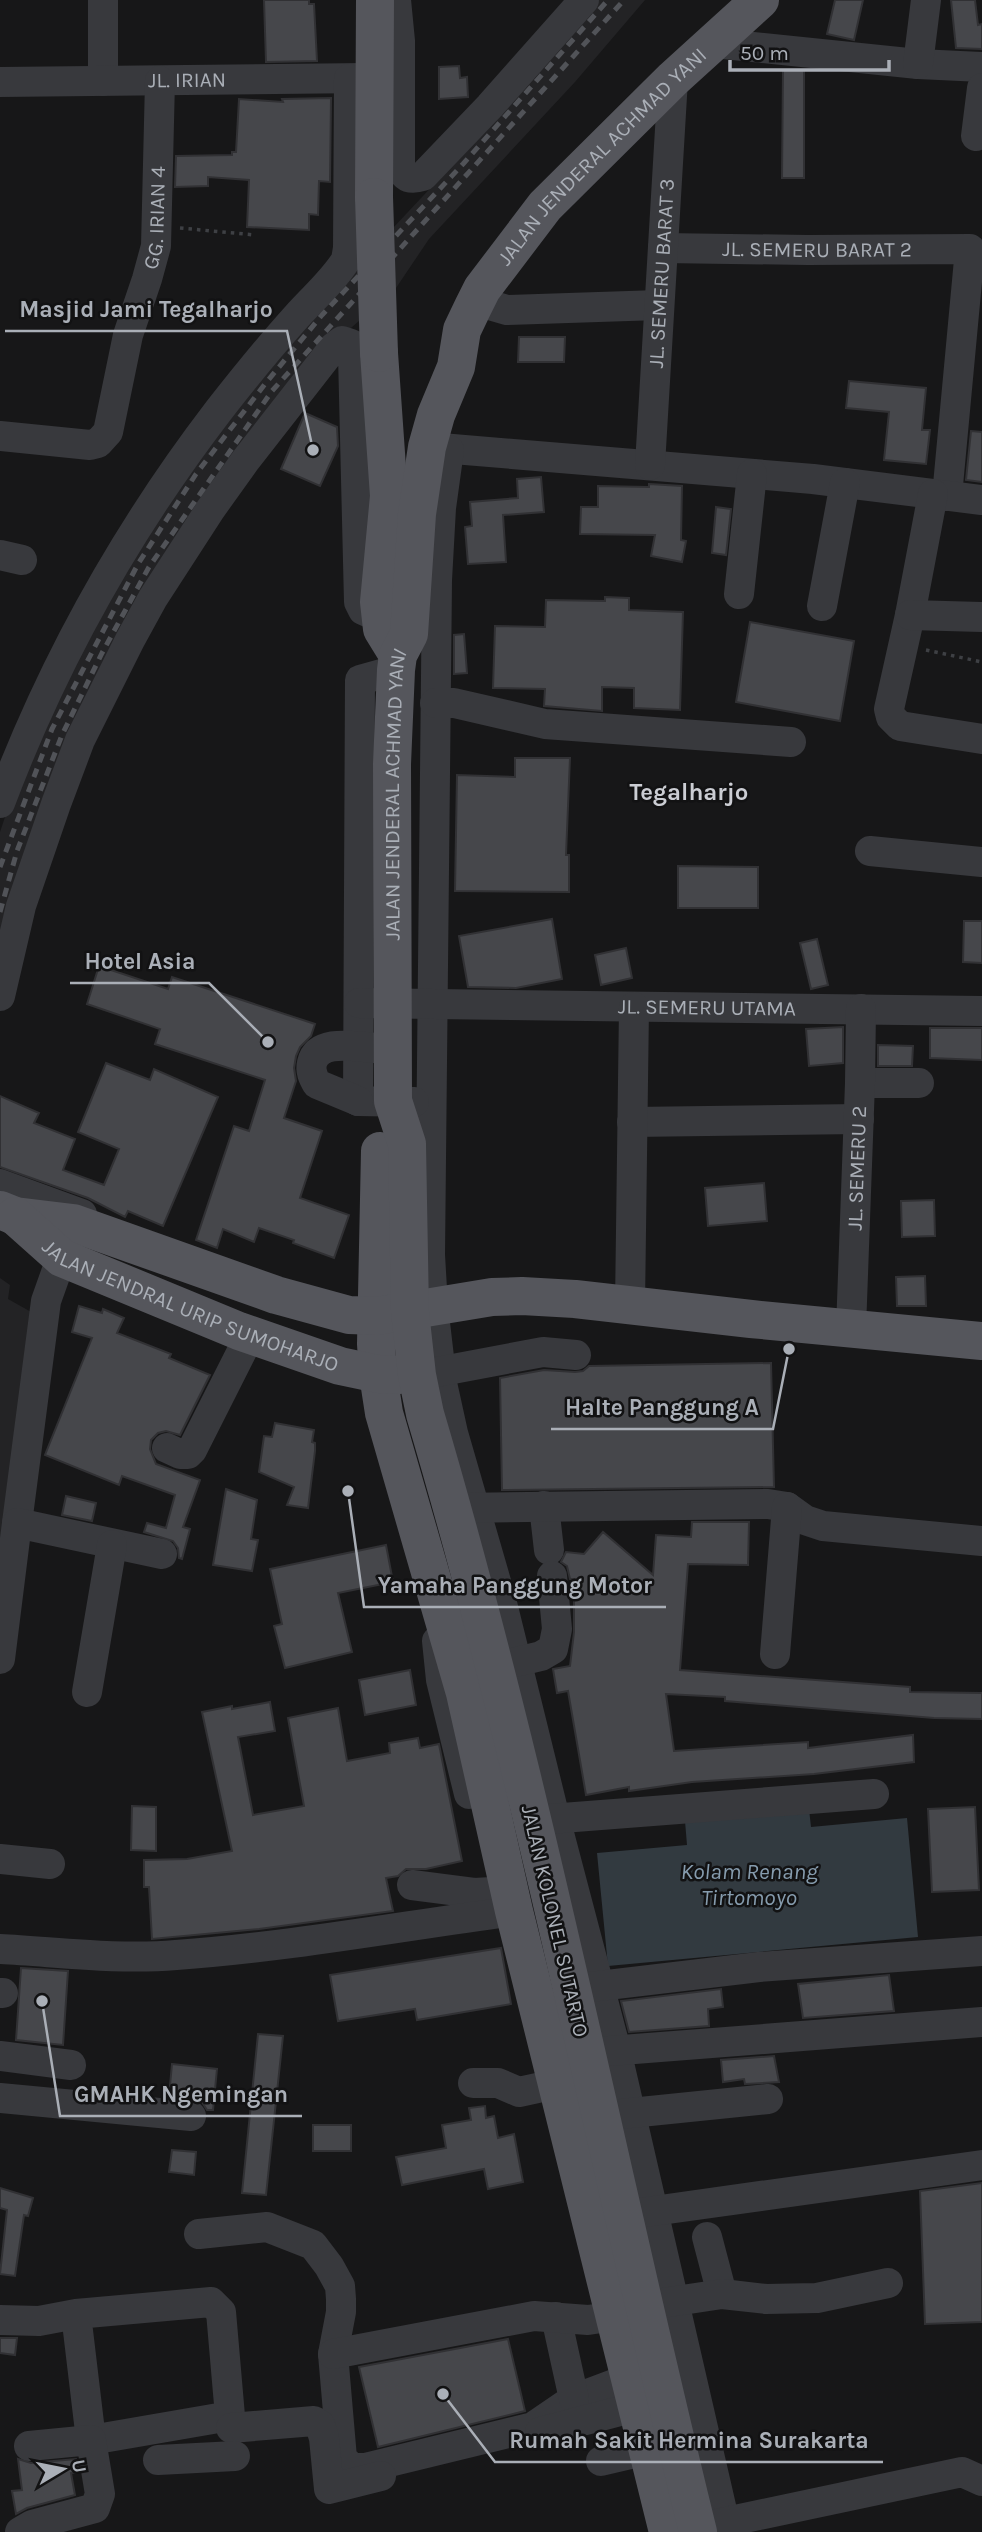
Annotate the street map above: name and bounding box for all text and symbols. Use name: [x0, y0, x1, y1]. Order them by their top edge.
scale bar: [730, 28, 889, 72]
text: 50 m: [740, 41, 789, 65]
street label: JALAN JENDERAL ACHMAD YANI: [492, 43, 711, 270]
street label: JL. IRIAN: [148, 68, 226, 92]
street label: GG. IRIAN 4: [138, 166, 170, 272]
street label: JL. SEMERU BARAT 3: [644, 178, 679, 369]
street label: JL. SEMERU BARAT 2: [722, 237, 912, 262]
callout: Masjid Jami Tegalharjo: [5, 287, 287, 331]
text: Masjid Jami Tegalharjo: [19, 296, 273, 323]
street label: JALAN JENDERAL ACHMAD YANI: [380, 644, 412, 941]
district label: Tegalharjo: [630, 778, 748, 806]
callout: Hotel Asia: [70, 939, 209, 983]
text: Hotel Asia: [85, 948, 195, 975]
street label: JL. SEMERU UTAMA: [618, 994, 796, 1021]
street label: JL. SEMERU 2: [843, 1105, 871, 1231]
street label: JALAN JENDRAL URIP SUMOHARJO: [38, 1234, 342, 1377]
callout: Halte Panggung A: [551, 1385, 773, 1429]
text: Halte Panggung A: [565, 1394, 759, 1421]
callout: Yamaha Panggung Motor: [364, 1563, 666, 1607]
text: Yamaha Panggung Motor: [378, 1572, 652, 1599]
street label: JALAN KOLONEL SUTARTO: [517, 1803, 593, 2039]
water label: Kolam Renang Tirtomoyo: [680, 1858, 819, 1911]
callout: GMAHK Ngemingan: [60, 2072, 302, 2116]
text: GMAHK Ngemingan: [74, 2081, 288, 2108]
callout: Rumah Sakit Hermina Surakarta: [495, 2418, 883, 2462]
text: Rumah Sakit Hermina Surakarta: [509, 2427, 869, 2454]
north arrow: [28, 2434, 98, 2504]
text: U: [67, 2458, 91, 2475]

